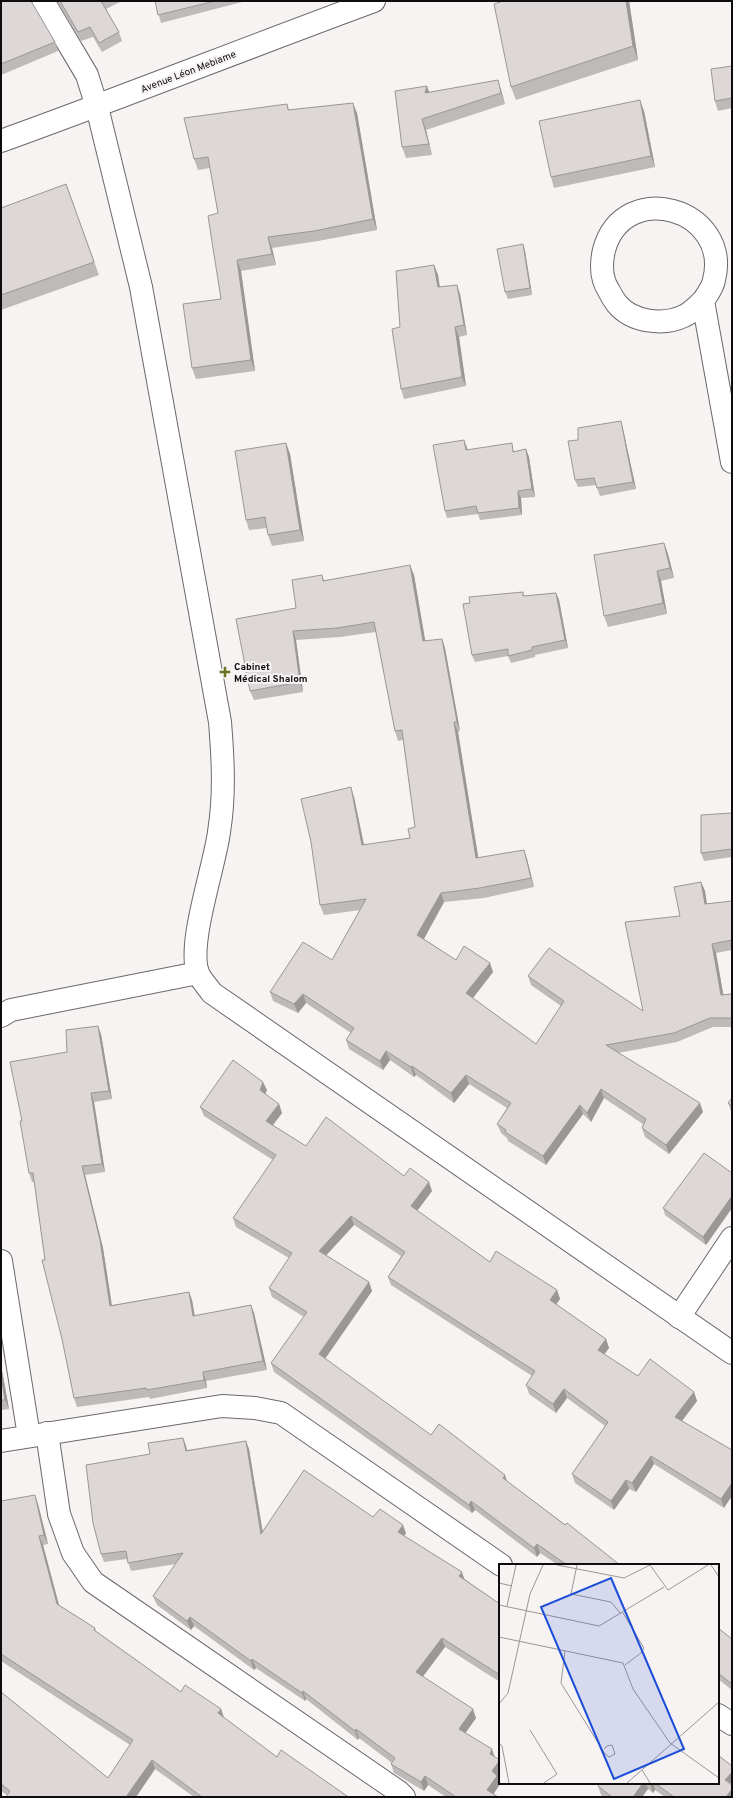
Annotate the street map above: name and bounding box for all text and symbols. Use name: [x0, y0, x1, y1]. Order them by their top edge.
street label: Avenue Léon Mebiame: [139, 48, 238, 97]
place label: Cabinet Médical Shalom: [234, 661, 308, 686]
marker: Cabinet Médical Shalom: [219, 666, 231, 678]
inset map: [499, 1564, 719, 1784]

